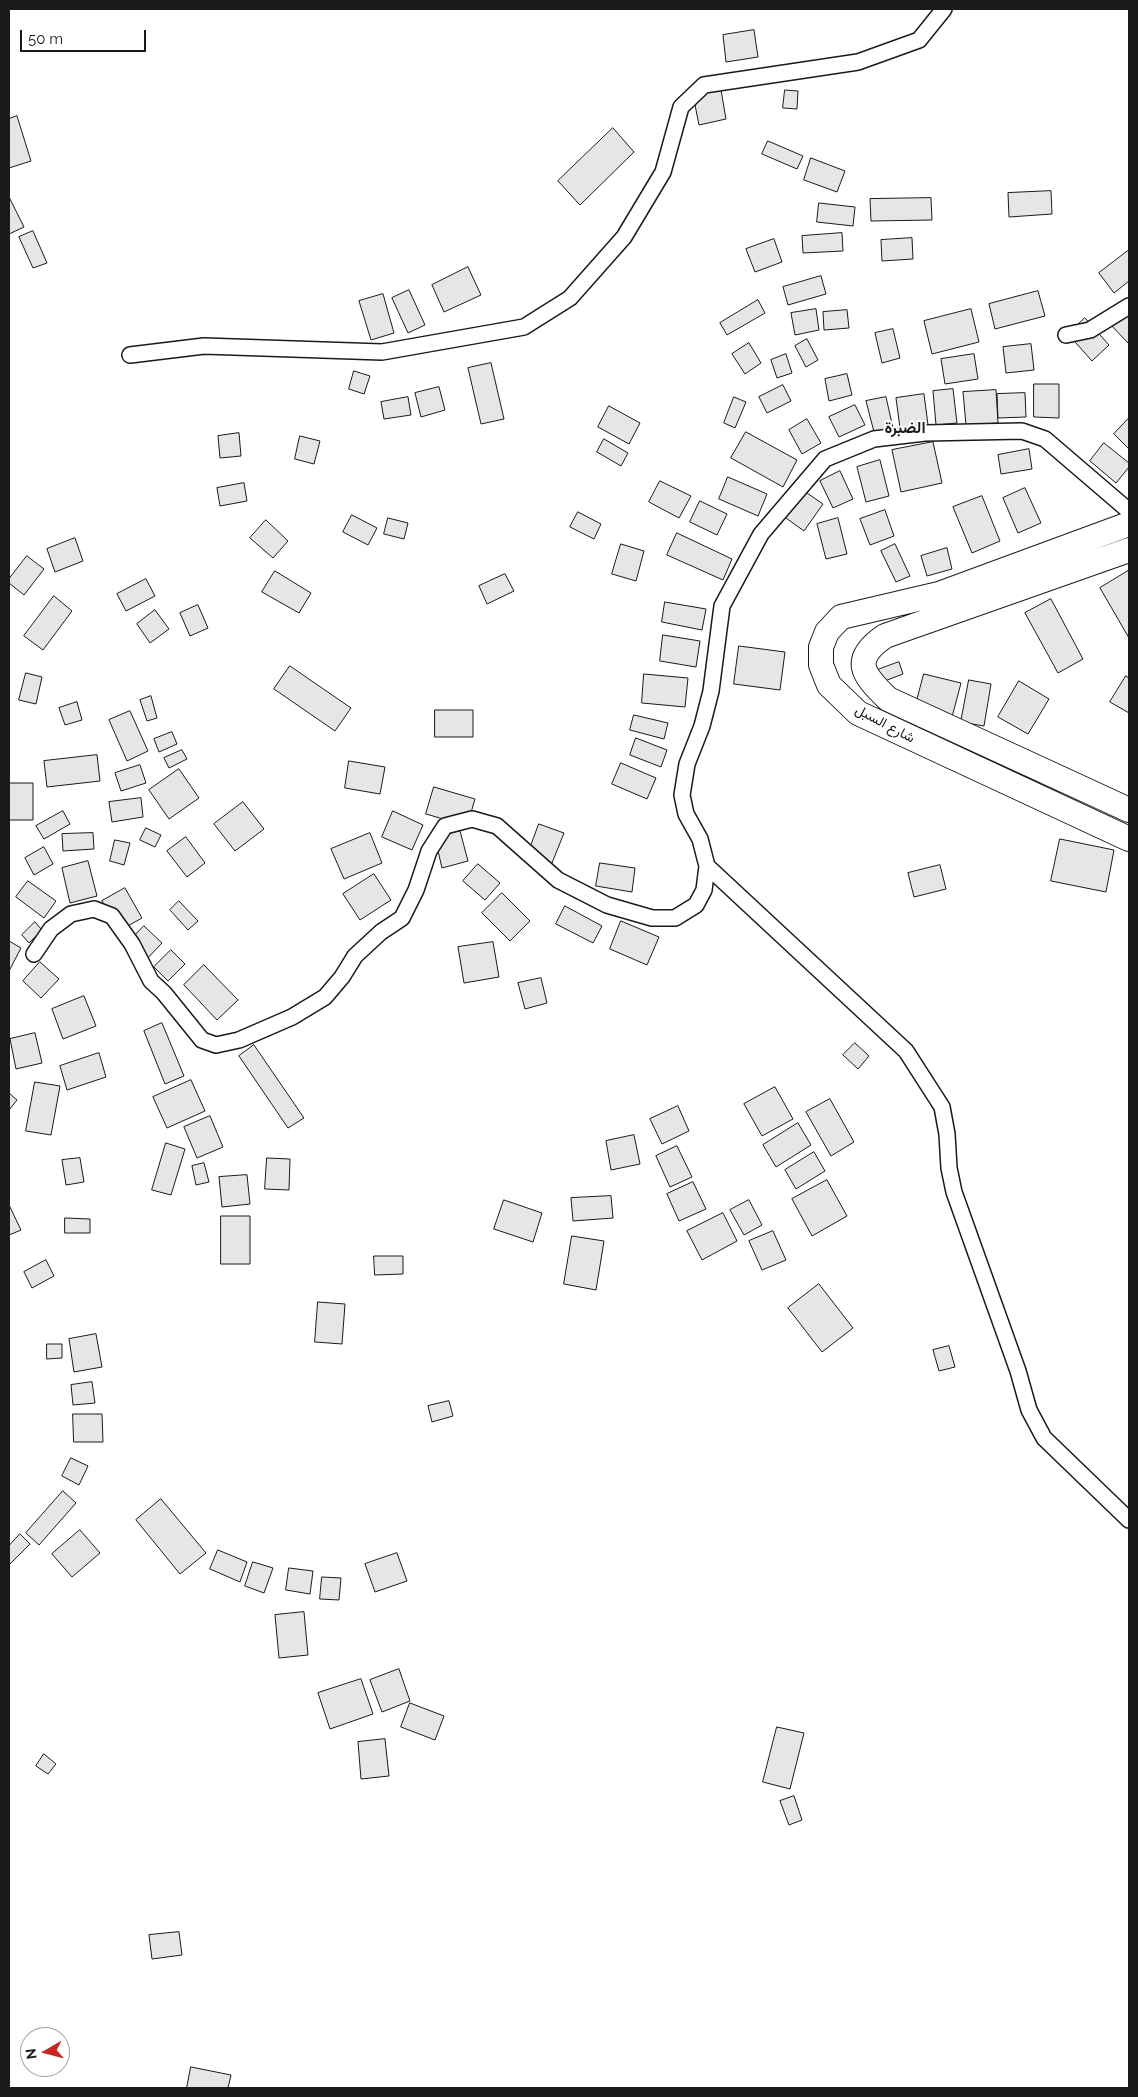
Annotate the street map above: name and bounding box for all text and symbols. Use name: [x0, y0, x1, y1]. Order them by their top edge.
scale bar: [22, 20, 149, 52]
text: 50 m: [28, 30, 63, 48]
district label: الضبرة: [884, 418, 926, 438]
street label: شارع السبل: [852, 701, 918, 747]
north arrow: [20, 2027, 70, 2077]
text: N: [22, 2048, 40, 2060]

